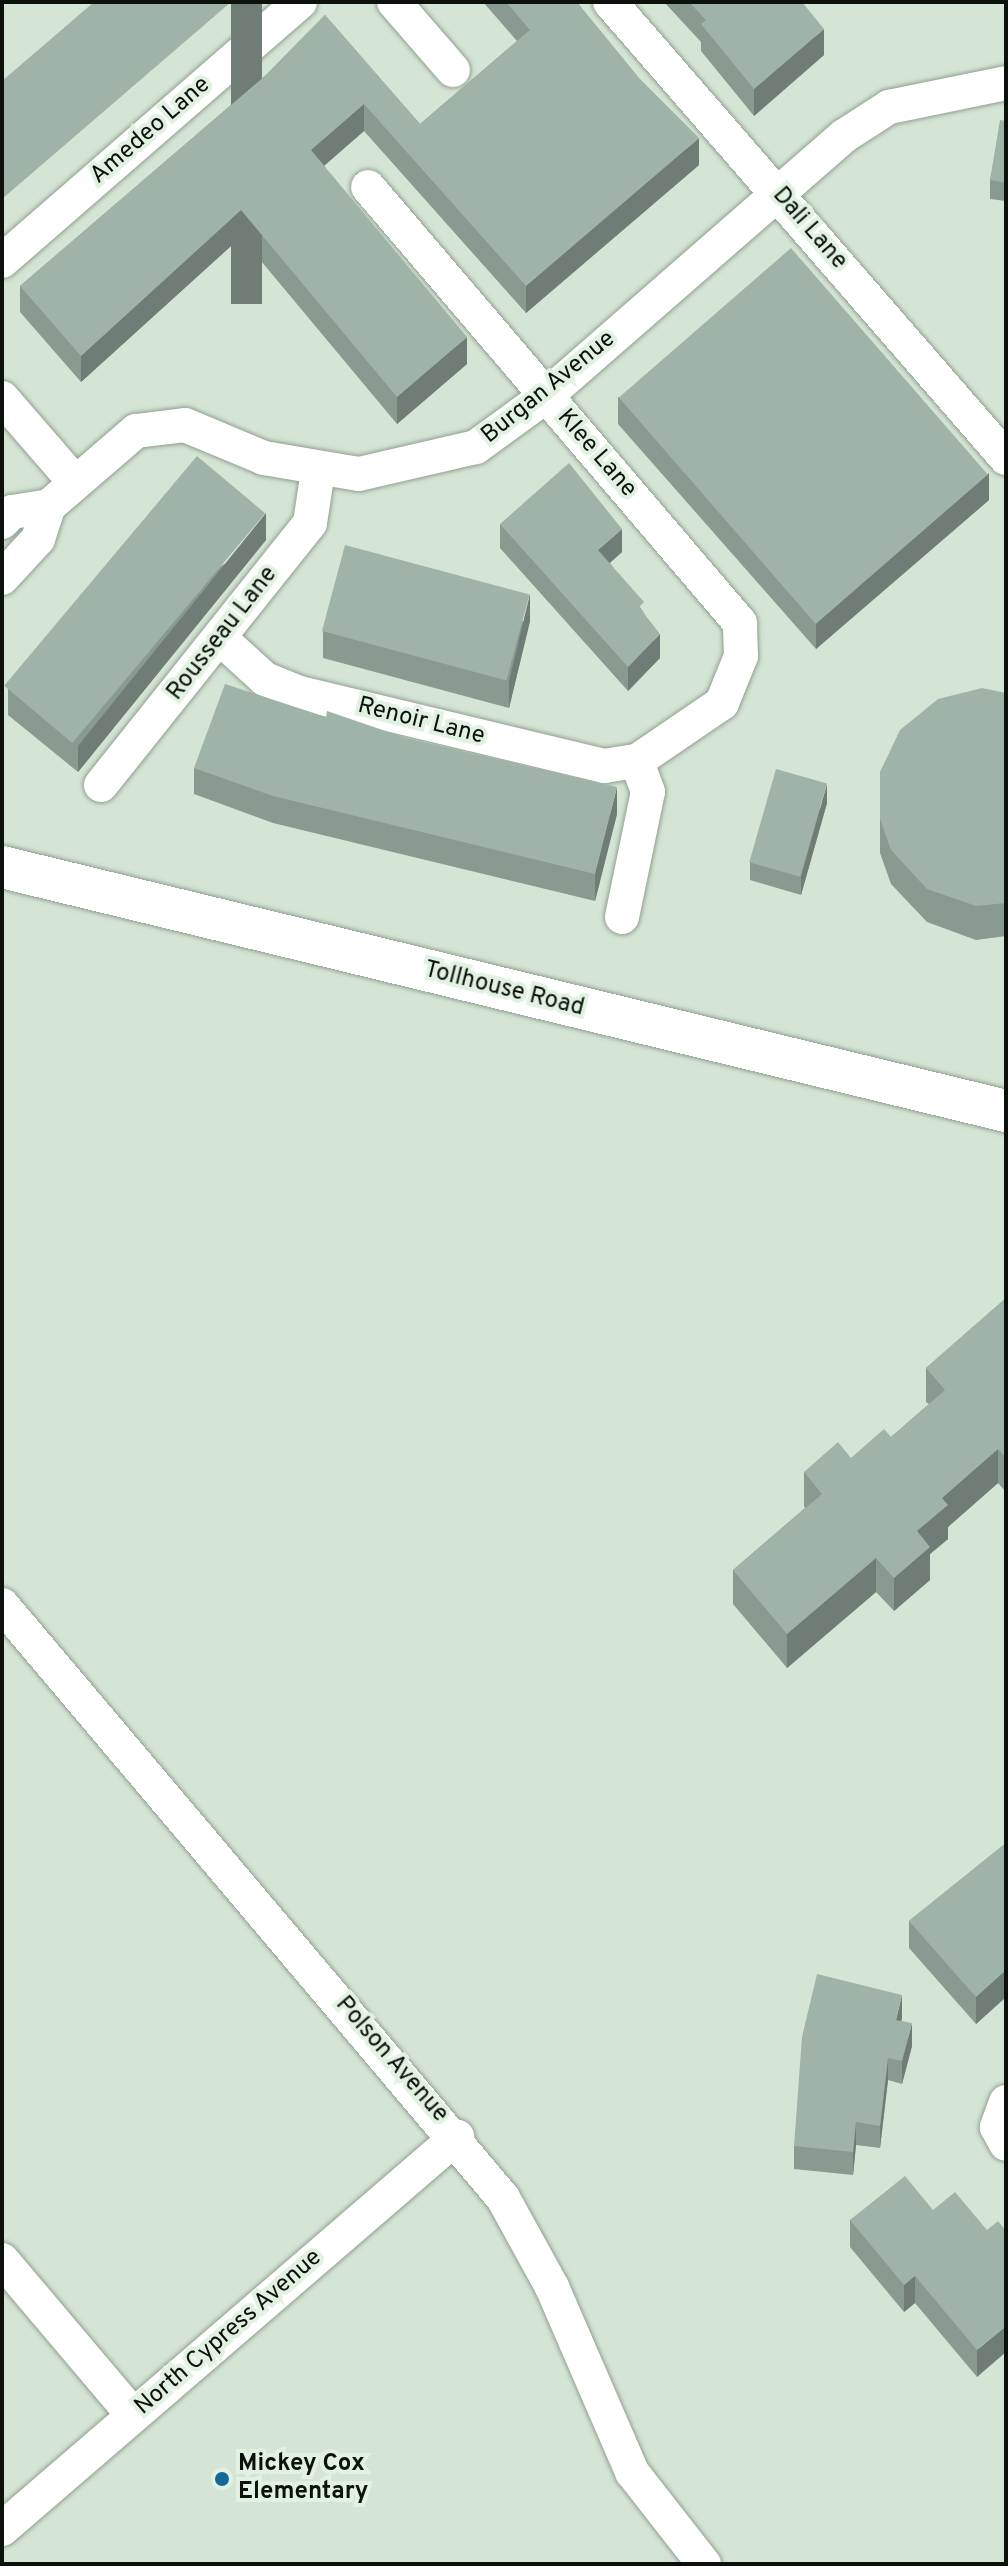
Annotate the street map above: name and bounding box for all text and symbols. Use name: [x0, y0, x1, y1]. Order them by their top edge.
street label: Amedeo Lane: [85, 71, 217, 191]
street label: Dali Lane: [765, 182, 853, 276]
street label: Burgan Avenue: [476, 325, 622, 451]
street label: Klee Lane: [550, 404, 642, 504]
street label: Rousseau Lane: [162, 561, 284, 707]
street label: Renoir Lane: [354, 692, 488, 752]
street label: Tollhouse Road: [421, 956, 587, 1024]
street label: Polson Avenue: [328, 1991, 454, 2129]
street label: North Cypress Avenue: [129, 2244, 329, 2422]
place label: Mickey Cox Elementary: [238, 2451, 368, 2507]
marker: Mickey Cox Elementary: [213, 2470, 231, 2488]

